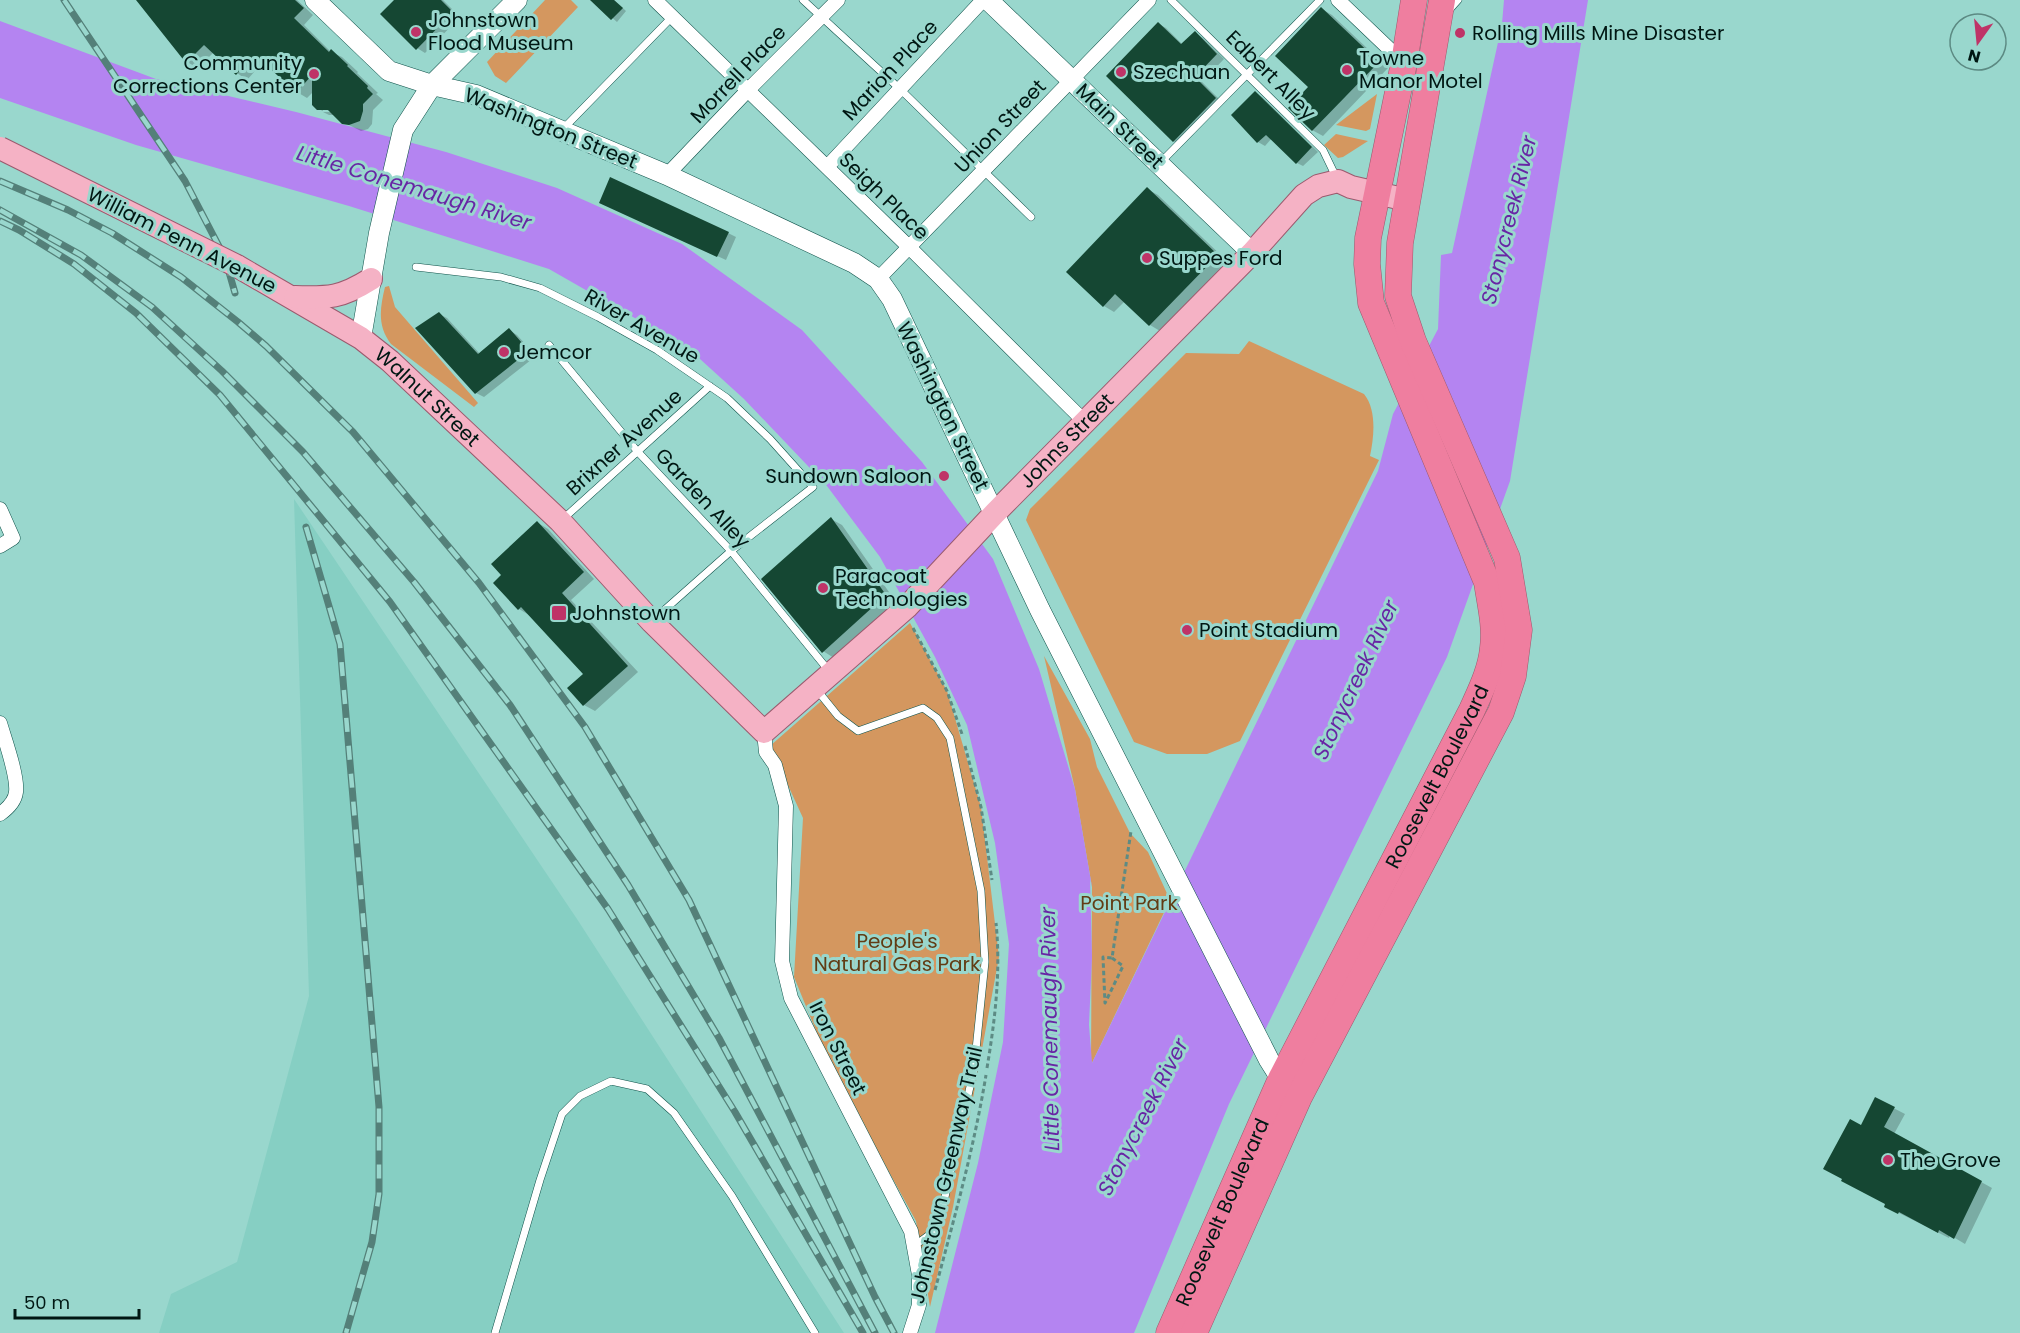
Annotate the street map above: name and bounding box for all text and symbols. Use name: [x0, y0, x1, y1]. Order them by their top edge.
place label: Johnstown Flood Museum: [428, 6, 574, 57]
north arrow: [1948, 12, 2008, 72]
street label: Marion Place: [836, 13, 944, 127]
street label: Morrell Place: [684, 19, 792, 129]
place label: Rolling Mills Mine Disaster: [1472, 19, 1724, 47]
street label: Edbert Alley: [1220, 24, 1322, 126]
marker: Johnstown Flood Museum: [409, 25, 423, 39]
marker: Rolling Mills Mine Disaster: [1453, 26, 1467, 40]
text: N: [1965, 43, 1983, 69]
place label: Towne Manor Motel: [1359, 44, 1483, 95]
place label: Community Corrections Center: [113, 49, 302, 100]
place label: Szechuan: [1133, 58, 1230, 86]
marker: Towne Manor Motel: [1340, 63, 1354, 77]
marker: Szechuan: [1114, 65, 1128, 79]
marker: Community Corrections Center: [307, 67, 321, 81]
street label: Union Street: [948, 73, 1052, 179]
street label: Main Street: [1070, 77, 1170, 175]
street label: Washington Street: [460, 80, 642, 176]
water label: Stonycreek River: [1474, 131, 1544, 307]
water label: Little Conemaugh River: [293, 138, 536, 237]
street label: Seigh Place: [833, 146, 935, 246]
street label: William Penn Avenue: [83, 180, 281, 300]
place label: Suppes Ford: [1159, 244, 1283, 272]
marker: Suppes Ford: [1140, 251, 1154, 265]
street label: River Avenue: [579, 282, 705, 370]
street label: Washington Street: [890, 317, 996, 495]
place label: Jemcor: [516, 338, 592, 366]
street label: Walnut Street: [369, 340, 486, 453]
marker: Jemcor: [497, 345, 511, 359]
street label: Brixner Avenue: [560, 382, 688, 502]
street label: Johns Street: [1013, 387, 1120, 494]
street label: Garden Alley: [649, 442, 757, 554]
place label: Sundown Saloon: [765, 462, 932, 490]
marker: Sundown Saloon: [937, 469, 951, 483]
place label: Paracoat Technologies: [835, 562, 968, 613]
marker: Paracoat Technologies: [816, 581, 830, 595]
water label: Stonycreek River: [1306, 594, 1406, 764]
place label: Johnstown: [572, 599, 681, 627]
marker: Johnstown: [550, 604, 568, 622]
place label: Point Stadium: [1199, 616, 1338, 644]
marker: Point Stadium: [1180, 623, 1194, 637]
street label: Roosevelt Boulevard: [1378, 680, 1496, 873]
park label: Point Park: [1080, 889, 1178, 917]
water label: Little Conemaugh River: [1033, 906, 1066, 1151]
park label: People's Natural Gas Park: [814, 927, 981, 978]
street label: Iron Street: [802, 996, 874, 1100]
water label: Stonycreek River: [1090, 1032, 1195, 1200]
street label: Johnstown Greenway Trail: [903, 1044, 989, 1306]
street label: Roosevelt Boulevard: [1169, 1114, 1276, 1311]
place label: The Grove: [1900, 1146, 2001, 1174]
marker: The Grove: [1881, 1153, 1895, 1167]
scale bar: [15, 1282, 140, 1320]
text: 50 m: [24, 1290, 70, 1315]

